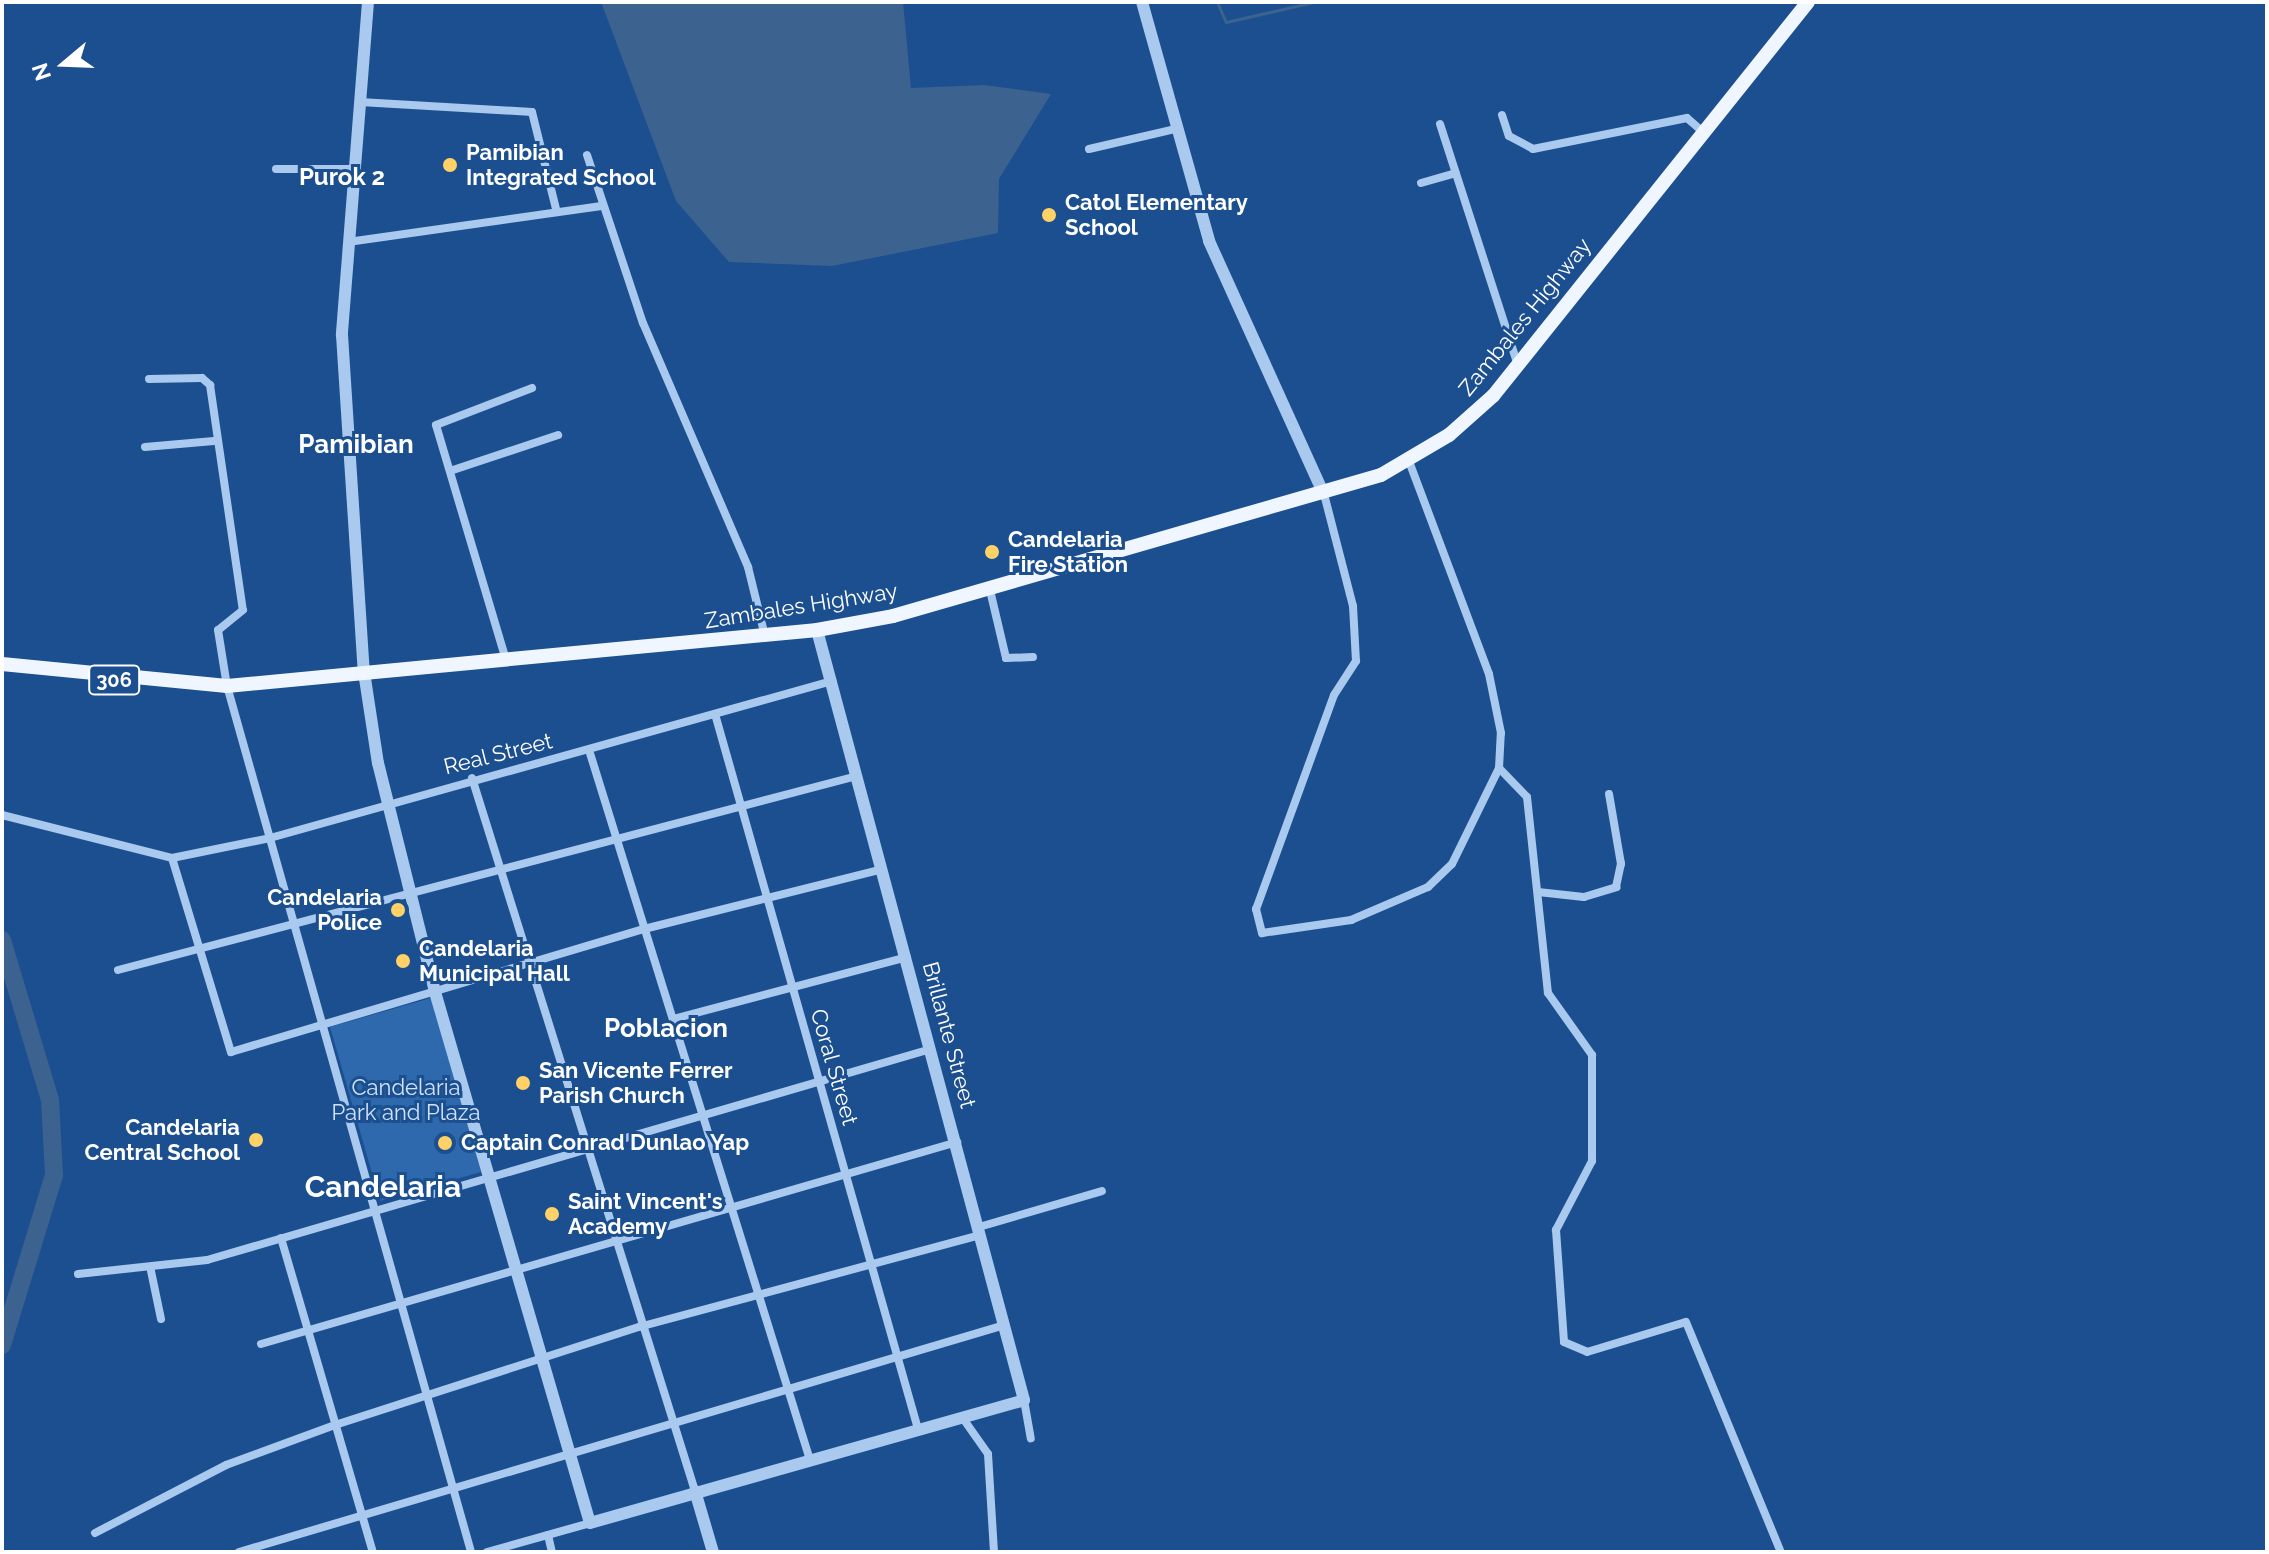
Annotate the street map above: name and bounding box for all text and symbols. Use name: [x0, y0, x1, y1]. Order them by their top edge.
north arrow: [24, 24, 104, 104]
text: N: [26, 60, 56, 84]
place label: Pamibian Integrated School: [466, 139, 656, 190]
marker: Pamibian Integrated School: [441, 156, 459, 174]
district label: Purok 2: [299, 163, 385, 191]
place label: Catol Elementary School: [1065, 189, 1248, 240]
marker: Catol Elementary School: [1040, 206, 1058, 224]
street label: Zambales Highway: [1453, 233, 1597, 401]
district label: Pamibian: [298, 429, 414, 461]
place label: Candelaria Fire Station: [1008, 526, 1128, 578]
marker: Candelaria Fire Station: [983, 543, 1001, 561]
street label: Zambales Highway: [703, 578, 899, 634]
road number: 306: [88, 664, 140, 696]
street label: Real Street: [441, 728, 555, 780]
place label: Candelaria Police: [267, 884, 382, 936]
marker: Candelaria Police: [389, 901, 407, 919]
place label: Candelaria Municipal Hall: [419, 935, 570, 986]
marker: Candelaria Municipal Hall: [394, 952, 412, 970]
street label: Brillante Street: [917, 959, 981, 1111]
street label: Coral Street: [805, 1005, 863, 1129]
district label: Poblacion: [604, 1013, 728, 1045]
place label: San Vicente Ferrer Parish Church: [539, 1057, 733, 1108]
park label: Candelaria Park and Plaza: [331, 1074, 481, 1126]
marker: San Vicente Ferrer Parish Church: [514, 1074, 532, 1092]
place label: Candelaria Central School: [84, 1114, 240, 1166]
place label: Captain Conrad Dunlao Yap: [461, 1130, 750, 1156]
marker: Candelaria Central School: [247, 1131, 265, 1149]
marker: Captain Conrad Dunlao Yap: [436, 1134, 454, 1152]
district label: Candelaria: [305, 1169, 461, 1205]
place label: Saint Vincent's Academy: [568, 1188, 723, 1240]
marker: Saint Vincent's Academy: [543, 1205, 561, 1223]

